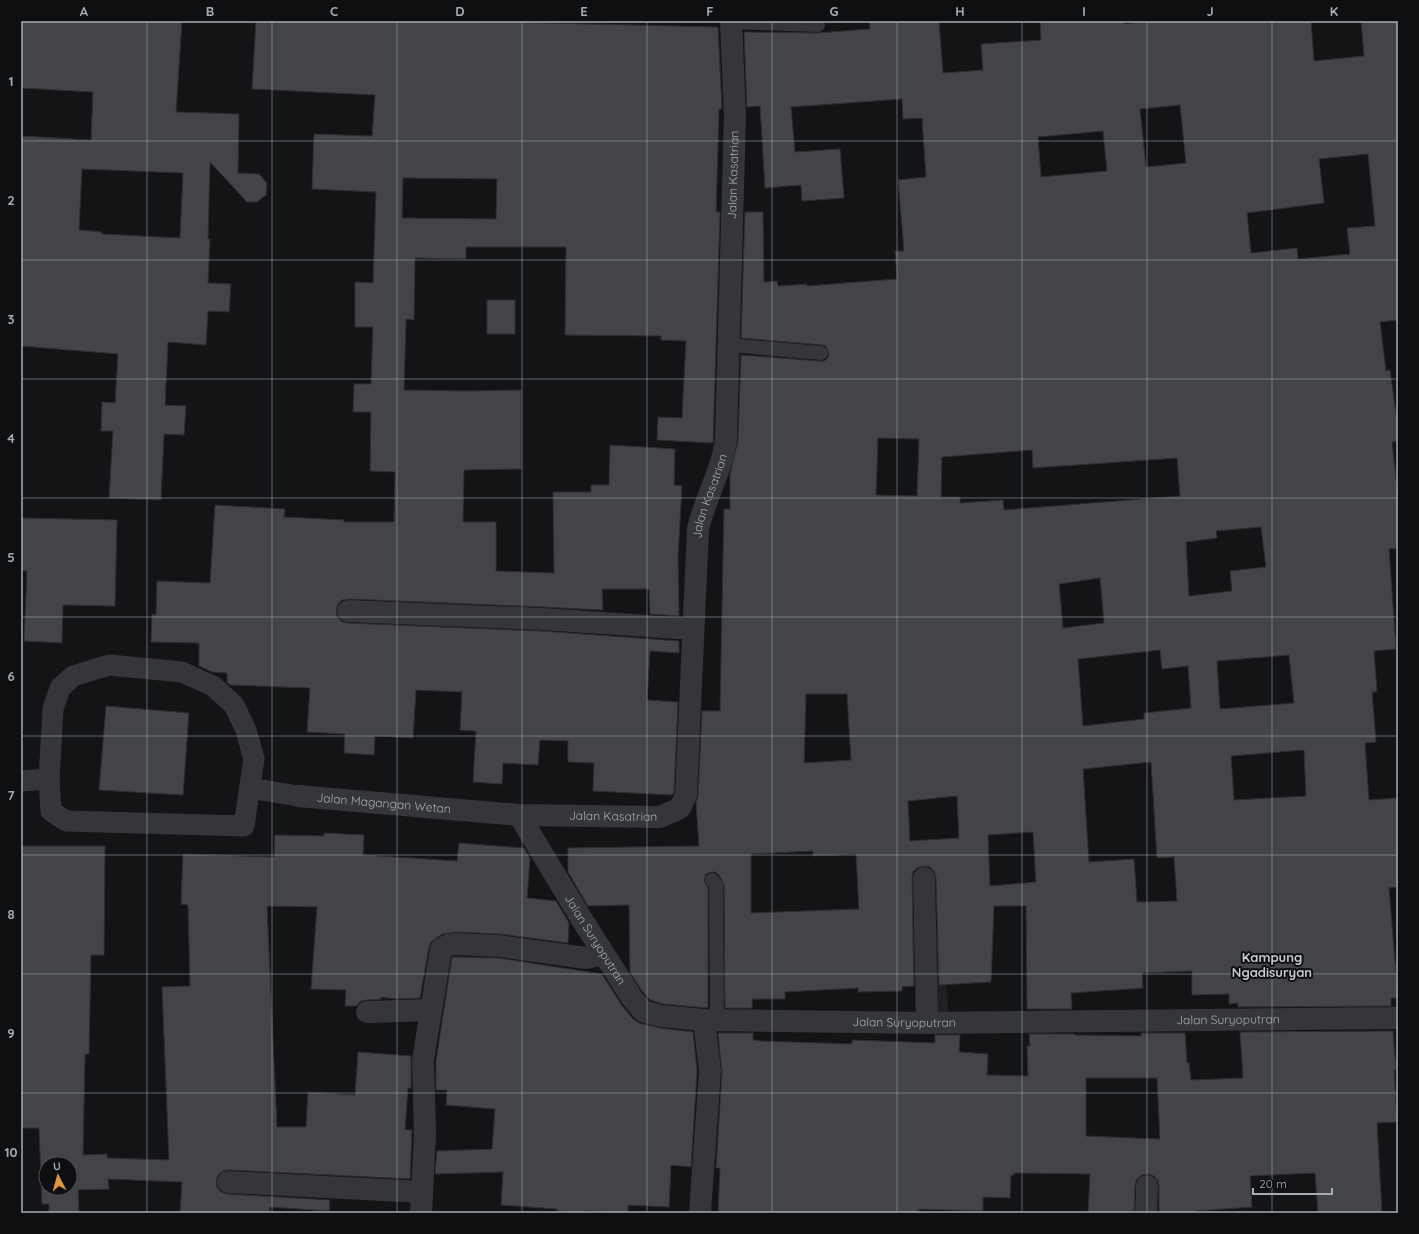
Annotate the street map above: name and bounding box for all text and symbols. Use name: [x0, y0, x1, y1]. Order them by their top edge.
text: A: [80, 3, 89, 19]
text: B: [206, 3, 214, 19]
text: C: [330, 3, 338, 19]
text: D: [455, 3, 465, 19]
text: E: [580, 3, 588, 19]
text: F: [706, 3, 714, 19]
text: G: [829, 3, 839, 19]
text: H: [955, 3, 965, 19]
text: I: [1082, 3, 1086, 19]
text: J: [1206, 3, 1214, 19]
text: K: [1330, 3, 1339, 19]
text: 1: [8, 73, 14, 89]
street label: Jalan Kasatrian: [724, 131, 742, 219]
text: 2: [7, 192, 15, 208]
text: 3: [8, 311, 15, 327]
text: 4: [7, 430, 15, 446]
street label: Jalan Kasatrian: [690, 452, 730, 539]
text: 5: [7, 549, 15, 565]
text: 6: [7, 668, 15, 684]
text: 7: [7, 787, 15, 803]
street label: Jalan Magangan Wetan: [316, 790, 451, 816]
street label: Jalan Kasatrian: [569, 808, 657, 824]
street label: Jalan Suryoputran: [562, 892, 629, 987]
text: 8: [7, 906, 15, 922]
district label: Kampung Ngadisuryan: [1232, 949, 1312, 980]
street label: Jalan Suryoputran: [1176, 1011, 1280, 1027]
street label: Jalan Suryoputran: [852, 1014, 956, 1030]
text: 9: [7, 1025, 15, 1041]
text: 10: [4, 1144, 18, 1160]
north arrow: [38, 1156, 78, 1196]
text: U: [52, 1159, 62, 1173]
scale bar: [1253, 1170, 1332, 1196]
text: 20 m: [1259, 1176, 1287, 1191]

